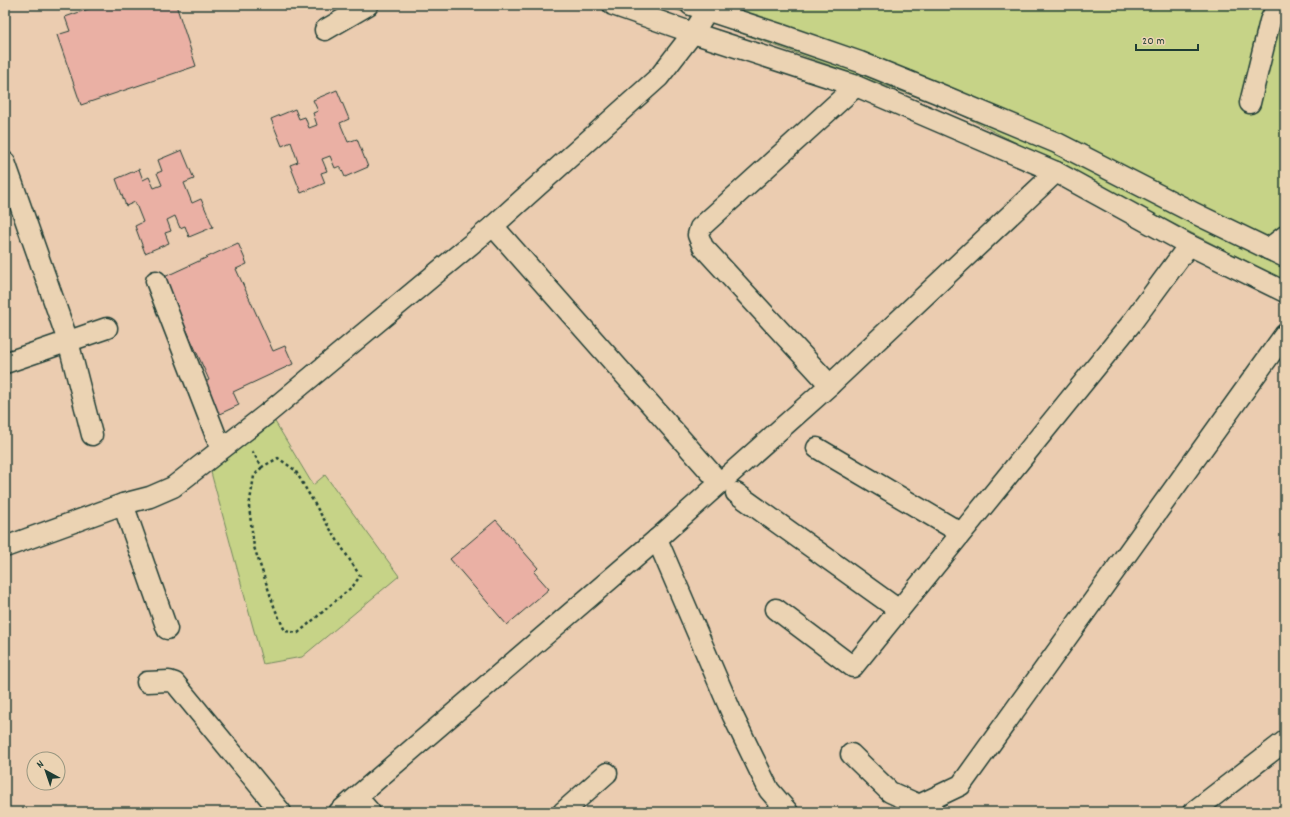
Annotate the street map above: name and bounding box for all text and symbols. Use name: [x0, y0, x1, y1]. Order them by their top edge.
scale bar: [1136, 26, 1198, 52]
text: 20 m: [1142, 33, 1165, 50]
north arrow: [26, 751, 66, 791]
text: N: [34, 757, 49, 773]

